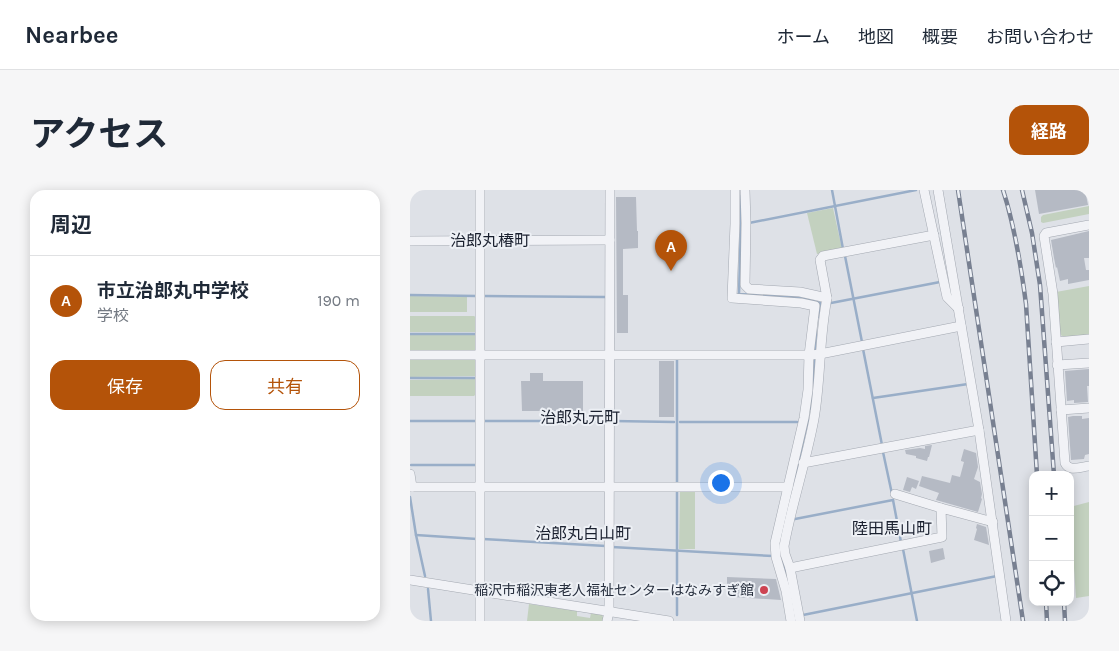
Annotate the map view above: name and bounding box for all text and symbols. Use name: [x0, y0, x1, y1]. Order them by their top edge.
text: Nearbee: [25, 21, 119, 49]
text: ホーム: [777, 26, 830, 48]
text: 地図: [858, 26, 894, 48]
text: 概要: [922, 26, 958, 48]
text: お問い合わせ: [986, 26, 1094, 48]
button: 経路: [1009, 105, 1089, 155]
text: アクセス: [30, 114, 168, 155]
text: 周辺: [50, 213, 92, 237]
pin: A: [655, 230, 687, 271]
district label: 治郎丸椿町: [450, 231, 530, 250]
text: 市立治郎丸中学校: [97, 280, 249, 302]
text: A: [61, 291, 71, 310]
text: 190 m: [317, 291, 360, 310]
text: 学校: [97, 306, 129, 325]
button: 保存: [50, 360, 200, 410]
button: 共有: [210, 360, 360, 410]
district label: 治郎丸元町: [540, 408, 620, 427]
your location: [708, 470, 734, 496]
map controls: [1029, 471, 1074, 606]
button: +: [1029, 471, 1074, 516]
button: −: [1029, 516, 1074, 561]
district label: 陸田馬山町: [852, 519, 932, 538]
district label: 治郎丸白山町: [535, 524, 631, 543]
button: locate: [1029, 561, 1074, 606]
place label: 稲沢市稲沢東老人福祉センターはなみすぎ館: [474, 582, 754, 599]
marker: 稲沢市稲沢東老人福祉センターはなみすぎ館: [758, 584, 770, 596]

